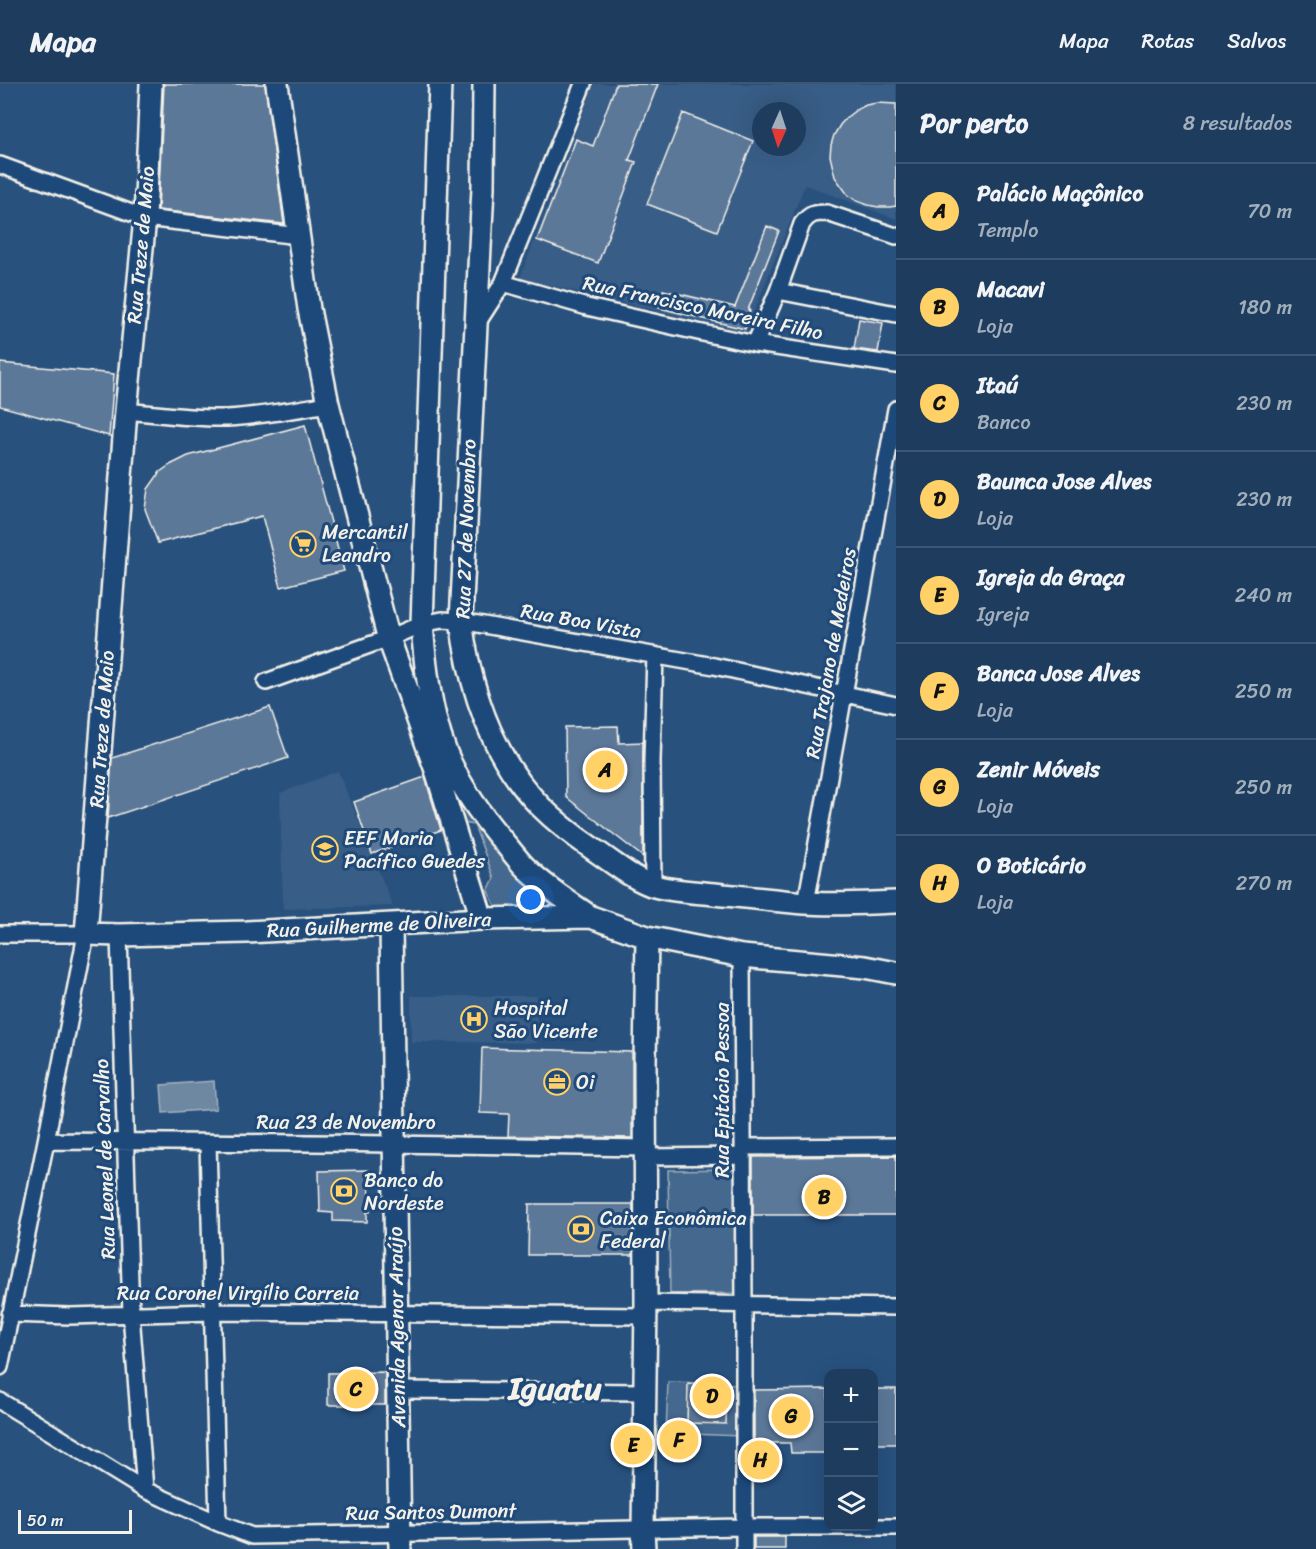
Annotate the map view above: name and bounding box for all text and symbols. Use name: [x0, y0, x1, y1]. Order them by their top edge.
text: Mapa: [30, 17, 96, 66]
text: Mapa: [1059, 22, 1108, 60]
text: Rotas: [1141, 22, 1194, 60]
text: Salvos: [1227, 22, 1286, 60]
text: Por perto: [920, 100, 1028, 146]
north arrow: [752, 102, 806, 156]
text: 8 resultados: [1183, 106, 1292, 141]
street label: Rua Treze de Maio: [117, 165, 165, 325]
text: Palácio Maçônico: [977, 174, 1143, 213]
text: A: [933, 194, 946, 229]
text: 70 m: [1247, 194, 1292, 229]
text: Templo: [977, 213, 1038, 248]
street label: Rua Francisco Moreira Filho: [580, 265, 826, 351]
text: Macavi: [977, 270, 1044, 309]
text: B: [933, 290, 946, 325]
text: 180 m: [1238, 290, 1292, 325]
text: Loja: [977, 309, 1013, 344]
text: Itaú: [977, 366, 1018, 405]
text: C: [933, 386, 946, 421]
text: 230 m: [1236, 386, 1292, 421]
text: Banco: [977, 405, 1031, 440]
street label: Rua 27 de Novembro: [445, 439, 487, 619]
text: Baunca Jose Alves: [977, 462, 1151, 501]
text: D: [934, 482, 945, 517]
text: 230 m: [1236, 482, 1292, 517]
text: Loja: [977, 501, 1013, 536]
place label: Mercantil Leandro: [322, 515, 409, 573]
supermarket icon: Mercantil Leandro: [288, 529, 318, 559]
street label: Rua Trajano de Medeiros: [795, 544, 867, 761]
text: Igreja da Graça: [977, 558, 1125, 597]
text: E: [934, 578, 945, 613]
text: 240 m: [1235, 578, 1292, 613]
street label: Rua Boa Vista: [518, 593, 644, 649]
text: Igreja: [977, 597, 1029, 632]
street label: Rua Treze de Maio: [79, 649, 125, 809]
text: Banca Jose Alves: [977, 654, 1140, 693]
text: F: [934, 674, 945, 709]
text: 250 m: [1235, 674, 1292, 709]
text: Loja: [977, 693, 1013, 728]
pin: A: [586, 748, 624, 792]
text: Zenir Móveis: [977, 750, 1100, 789]
text: G: [933, 770, 946, 805]
text: 250 m: [1235, 770, 1292, 805]
text: Loja: [977, 789, 1013, 824]
place label: EEF Maria Pacífico Guedes: [344, 821, 486, 879]
school or university icon: EEF Maria Pacífico Guedes: [310, 834, 340, 864]
text: O Boticário: [977, 846, 1086, 885]
text: H: [932, 866, 947, 901]
text: 270 m: [1236, 866, 1292, 901]
your location: [516, 885, 545, 914]
text: Loja: [977, 885, 1013, 920]
street label: Rua Guilherme de Oliveira: [266, 902, 493, 948]
place label: Hospital São Vicente: [494, 991, 598, 1049]
street label: Rua Epitácio Pessoa: [705, 1001, 740, 1178]
hospital icon: Hospital São Vicente: [459, 1004, 489, 1034]
street label: Rua Leonel de Carvalho: [84, 1058, 126, 1260]
place label: Oi: [576, 1065, 596, 1100]
office icon: Oi: [542, 1067, 572, 1097]
street label: Rua 23 de Novembro: [256, 1105, 436, 1140]
place label: Banco do Nordeste: [364, 1163, 444, 1221]
pin: B: [804, 1174, 844, 1220]
bank icon: Banco do Nordeste: [329, 1176, 359, 1206]
place label: Caixa Econômica Federal: [600, 1201, 747, 1259]
bank icon: Caixa Econômica Federal: [566, 1214, 596, 1244]
street label: Avenida Agenor Araújo: [378, 1226, 416, 1429]
street label: Rua Coronel Virgílio Correia: [117, 1276, 359, 1311]
district label: Iguatu: [506, 1360, 602, 1417]
pin: C: [336, 1366, 376, 1412]
map controls: [824, 1369, 878, 1531]
button: +: [824, 1369, 878, 1423]
pin: D: [692, 1374, 732, 1418]
pin: G: [772, 1394, 810, 1438]
pin: F: [660, 1418, 698, 1462]
pin: E: [614, 1422, 652, 1468]
button: −: [824, 1423, 878, 1477]
pin: H: [740, 1438, 780, 1482]
button: layers: [824, 1477, 878, 1531]
street label: Rua Santos Dumont: [345, 1493, 518, 1531]
text: 50 m: [27, 1506, 63, 1535]
scale bar: [18, 1507, 132, 1534]

